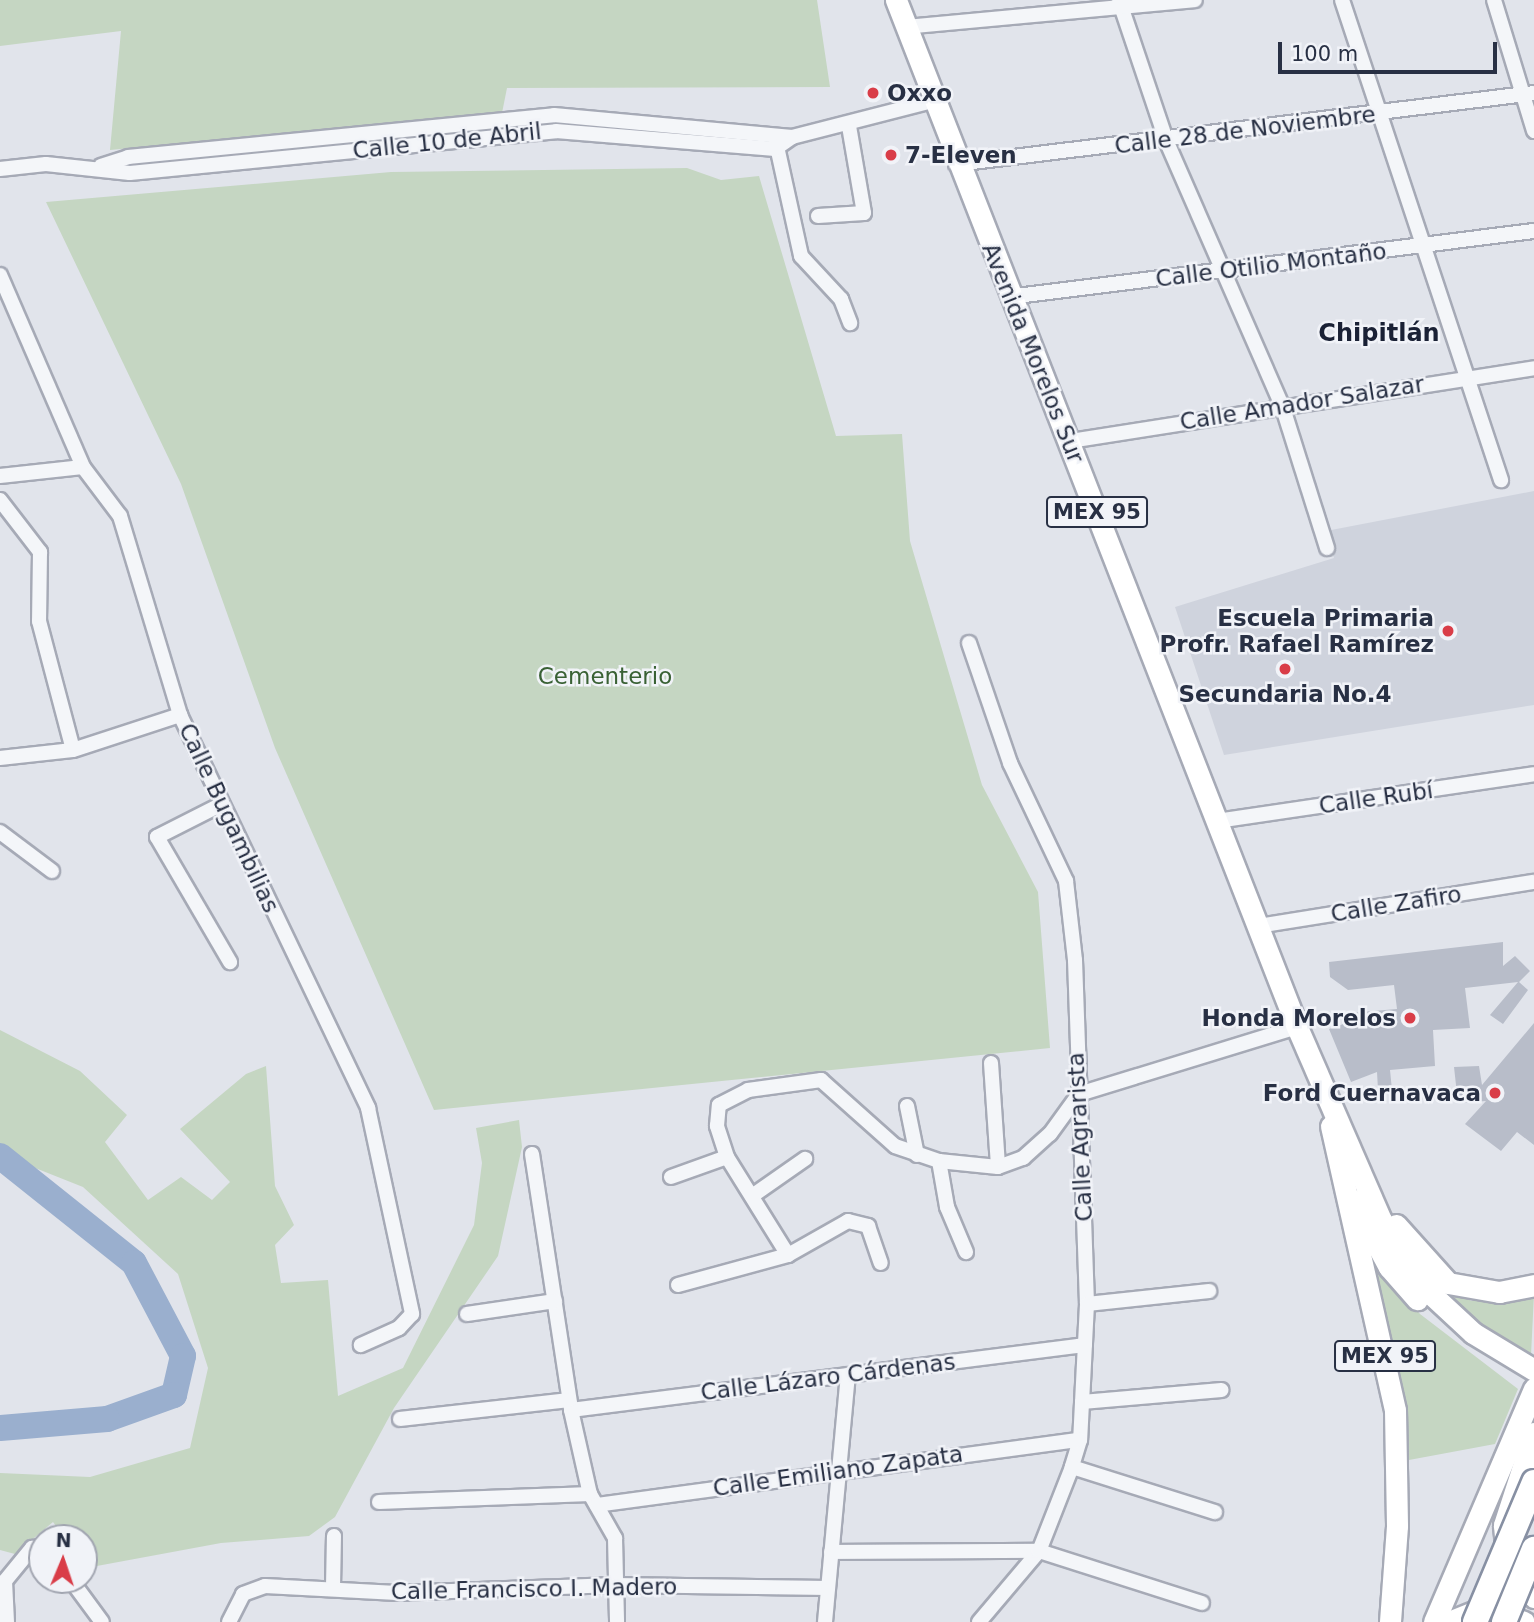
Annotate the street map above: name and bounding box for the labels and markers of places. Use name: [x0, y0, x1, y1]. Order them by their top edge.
place label: Oxxo: [887, 79, 952, 107]
marker: Oxxo: [865, 85, 881, 101]
place label: 7-Eleven: [905, 141, 1017, 169]
marker: 7-Eleven: [883, 147, 899, 163]
place label: Escuela Primaria Profr. Rafael Ramírez: [1160, 604, 1434, 658]
marker: Escuela Primaria Profr. Rafael Ramírez: [1440, 623, 1456, 639]
marker: Secundaria No.4: [1277, 661, 1293, 677]
place label: Secundaria No.4: [1178, 680, 1392, 708]
place label: Honda Morelos: [1202, 1004, 1396, 1032]
marker: Honda Morelos: [1402, 1010, 1418, 1026]
place label: Ford Cuernavaca: [1263, 1079, 1481, 1107]
marker: Ford Cuernavaca: [1487, 1085, 1503, 1101]

